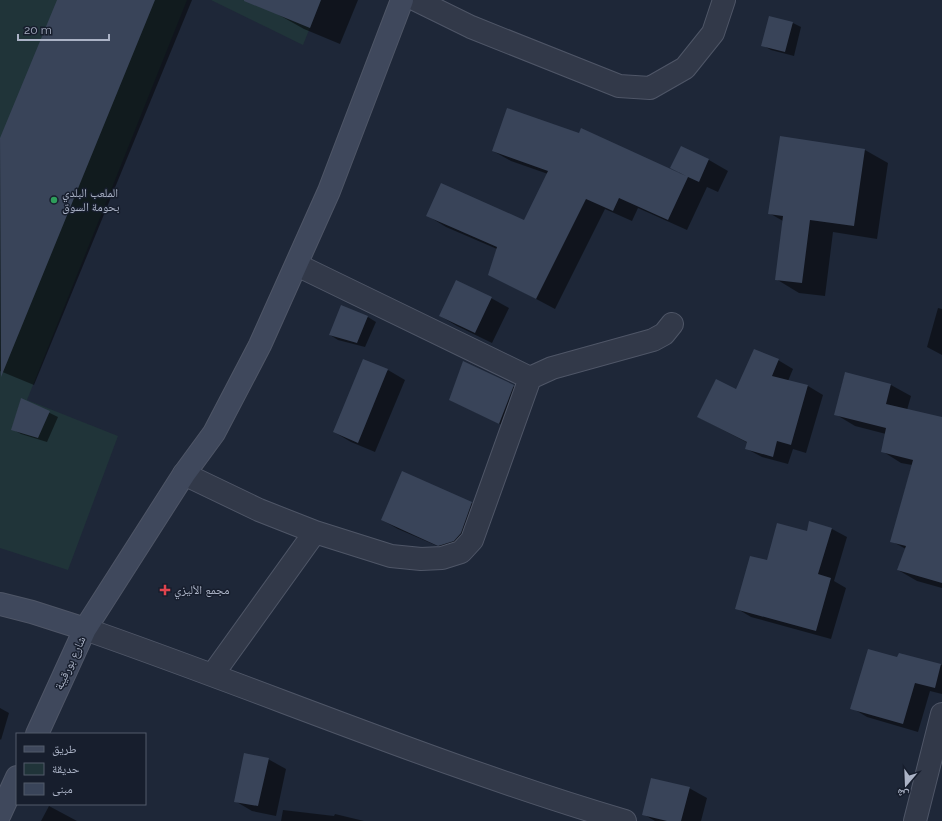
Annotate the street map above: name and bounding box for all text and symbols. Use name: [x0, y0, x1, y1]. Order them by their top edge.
scale bar: [18, 16, 109, 42]
text: 20 m: [24, 23, 52, 37]
place label: الملعب البلدي بحومة السوق: [62, 186, 120, 214]
marker: الملعب البلدي بحومة السوق: [49, 195, 59, 205]
place label: مجمع الأليزي: [174, 583, 229, 600]
marker: مجمع الأليزي: [159, 584, 171, 596]
street label: شارع بورقيبة: [51, 634, 89, 693]
legend: [16, 733, 146, 805]
text: طريق: [52, 742, 77, 756]
text: حديقة: [52, 762, 80, 776]
north arrow: [886, 765, 926, 805]
text: مبنى: [52, 782, 73, 796]
text: ش: [895, 785, 911, 802]

